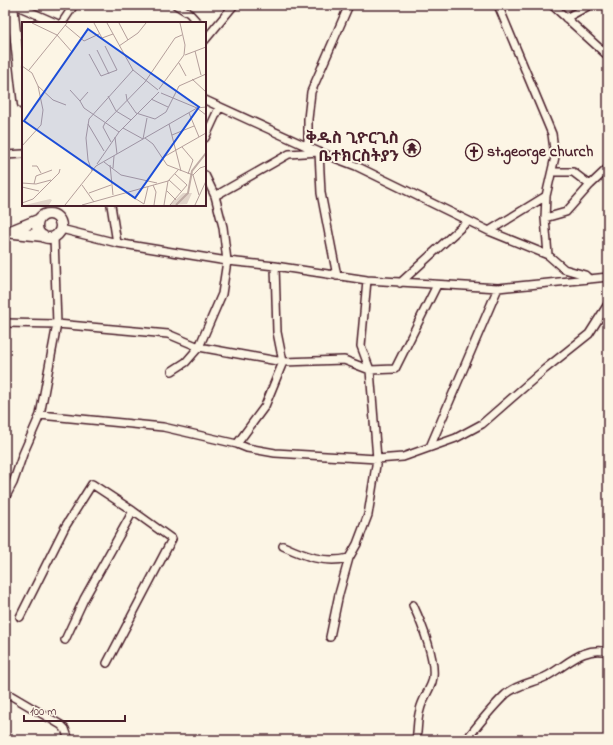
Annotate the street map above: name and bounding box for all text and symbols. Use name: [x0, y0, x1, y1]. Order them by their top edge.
inset map: [22, 22, 206, 206]
place label: ቅዱስ ጊዮርጊስ ቤተክርስትያን: [306, 127, 399, 169]
temple icon: ቅዱስ ጊዮርጊስ ቤተክርስትያን: [402, 138, 422, 158]
place label: st.george church: [487, 140, 594, 165]
church icon: st.george church: [464, 142, 484, 162]
scale bar: [24, 697, 125, 723]
text: 100 m: [30, 703, 57, 721]

